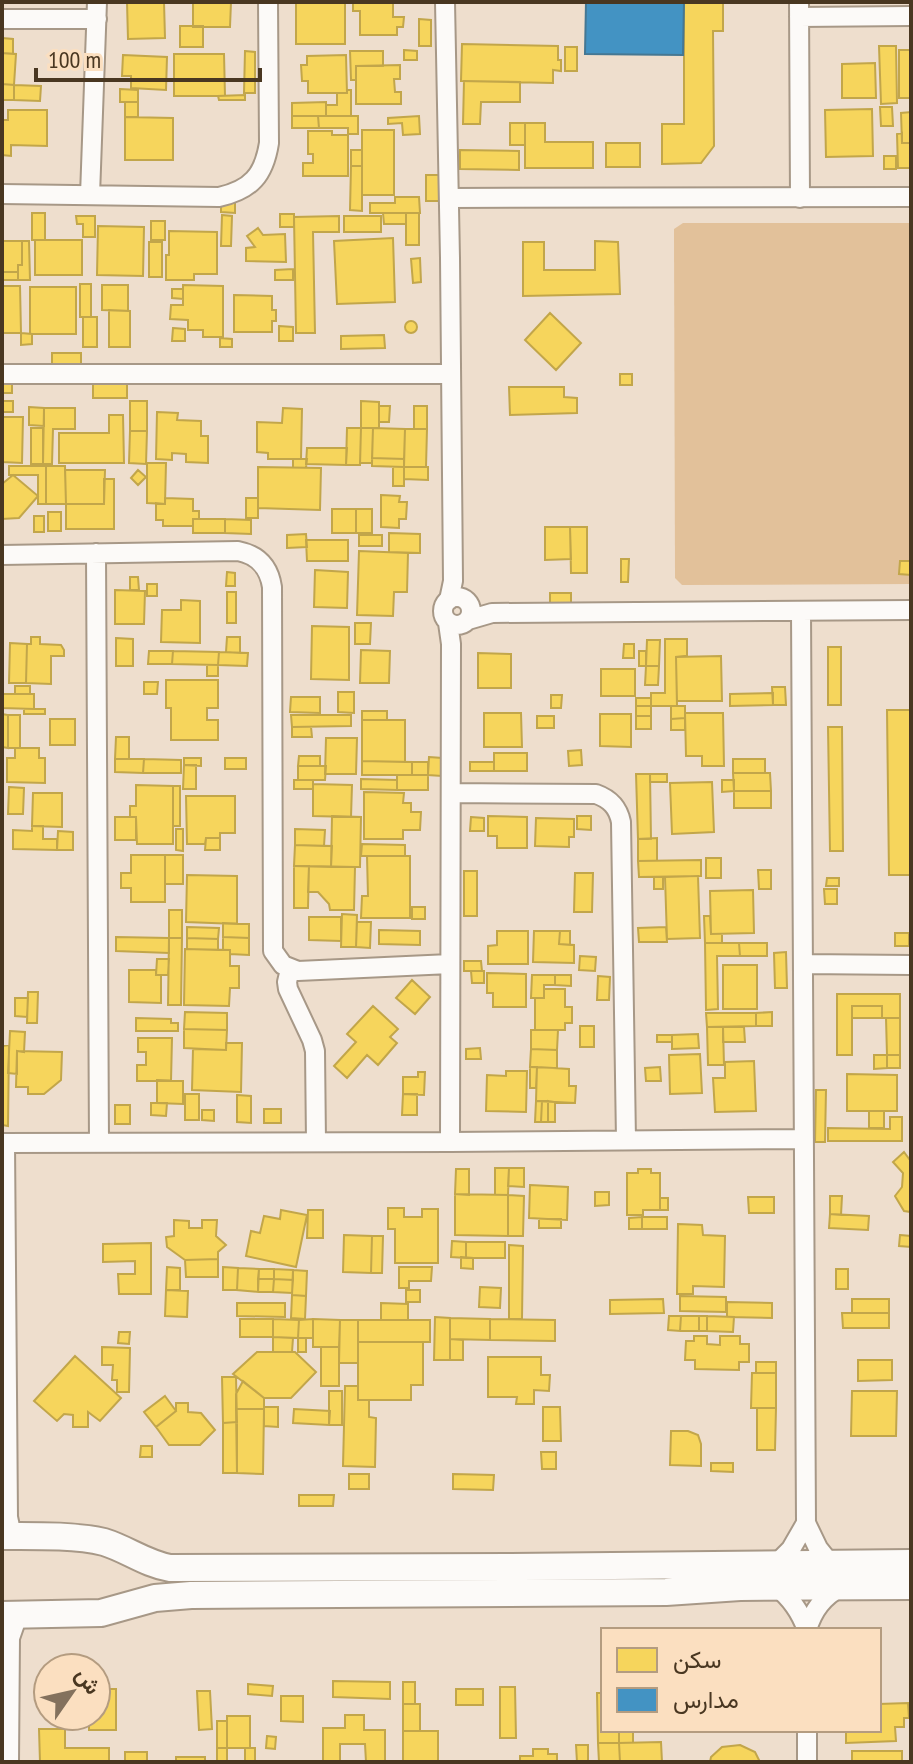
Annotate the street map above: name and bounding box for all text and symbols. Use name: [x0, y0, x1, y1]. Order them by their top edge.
scale bar: [36, 32, 260, 82]
text: 100 m: [48, 44, 101, 75]
legend: [601, 1628, 881, 1732]
text: سكن: [673, 1644, 722, 1675]
north arrow: [32, 1652, 112, 1732]
text: ش: [70, 1662, 108, 1700]
text: مدارس: [673, 1684, 739, 1715]

